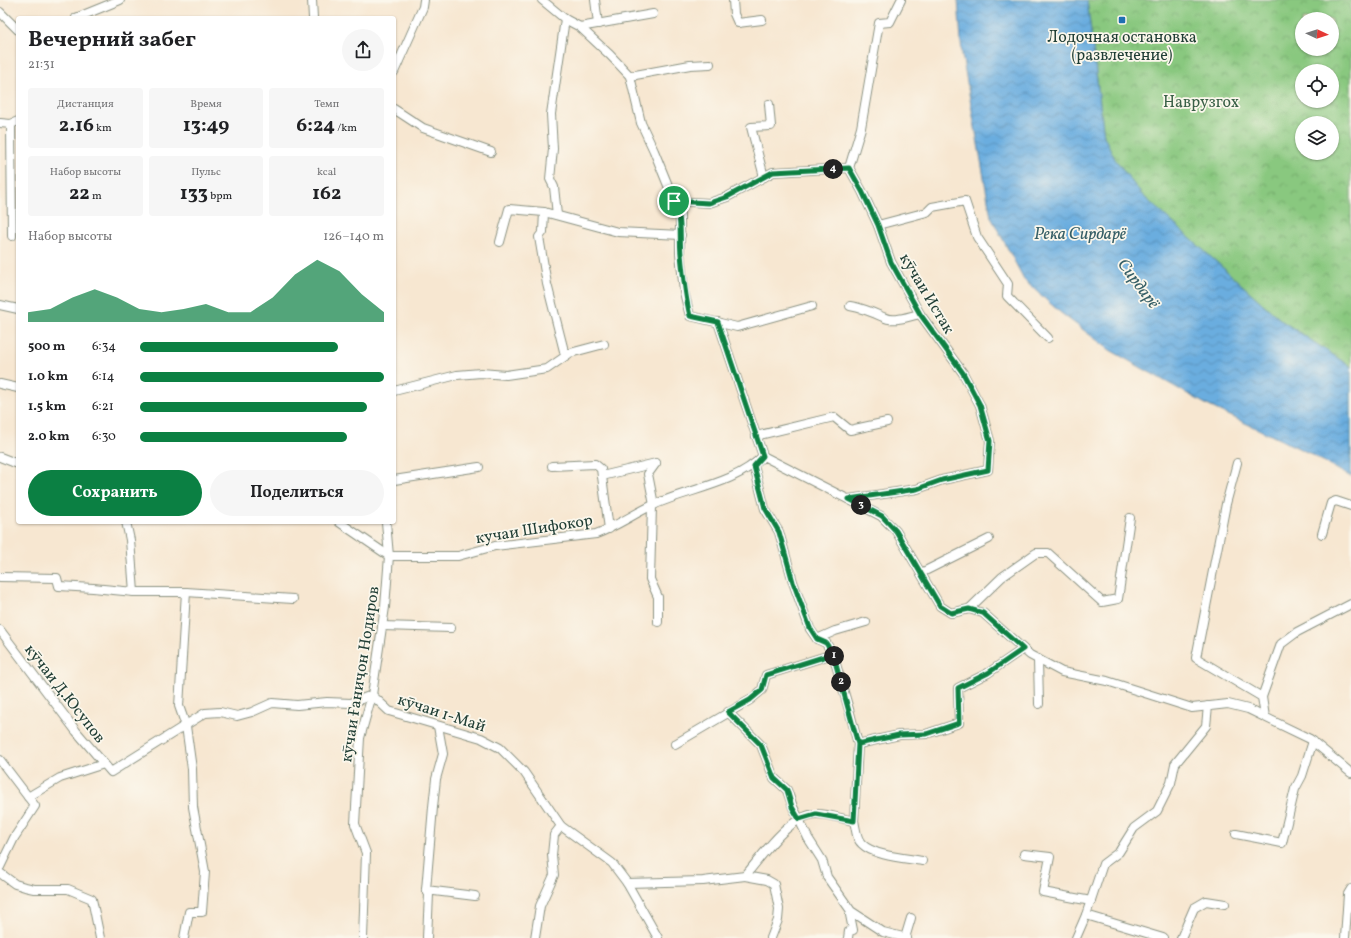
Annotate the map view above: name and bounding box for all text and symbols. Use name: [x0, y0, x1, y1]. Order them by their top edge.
north arrow: [1295, 12, 1339, 56]
map controls: [1295, 12, 1339, 160]
marker: Лодочная остановка (развлечение): [1117, 15, 1127, 25]
text: Вечерний забег: [28, 25, 196, 56]
place label: Лодочная остановка (развлечение): [1047, 27, 1197, 67]
button: share: [342, 29, 384, 71]
text: 21:31: [28, 56, 55, 74]
button: locate: [1295, 64, 1339, 108]
park label: Наврузгох: [1163, 92, 1239, 114]
text: Дистанция: [57, 97, 114, 112]
text: Время: [190, 97, 222, 112]
text: Темп: [314, 97, 339, 112]
text: 2.16: [59, 112, 94, 140]
text: 13:49: [183, 112, 229, 140]
text: 6:24: [296, 112, 335, 140]
button: layers: [1295, 116, 1339, 160]
text: km: [94, 121, 112, 136]
text: /km: [335, 121, 357, 136]
pin: 4: [823, 159, 843, 179]
text: 4: [830, 161, 836, 176]
text: Набор высоты: [50, 165, 121, 180]
text: Пульс: [191, 165, 221, 180]
text: kcal: [317, 165, 336, 180]
text: 22: [69, 180, 90, 208]
text: 133: [180, 180, 208, 208]
text: 162: [312, 180, 341, 208]
pin: [657, 184, 691, 218]
text: m: [90, 189, 102, 204]
text: bpm: [208, 189, 232, 204]
icon: arrive: [663, 190, 685, 212]
water label: Река Сирдарё: [1034, 223, 1127, 246]
text: Набор высоты: [28, 228, 112, 246]
text: 126–140 m: [323, 228, 384, 246]
street label: кӯчаи Истак: [894, 250, 959, 339]
water label: Сирдарё: [1111, 254, 1165, 314]
text: 500 m: [28, 338, 65, 356]
text: 6:34: [92, 338, 116, 356]
text: 1.0 km: [28, 368, 68, 386]
text: 6:14: [92, 368, 114, 386]
text: 1.5 km: [28, 398, 66, 416]
text: 6:21: [92, 398, 114, 416]
text: 2.0 km: [28, 428, 70, 446]
text: 6:30: [92, 428, 116, 446]
button: Сохранить: [28, 470, 202, 516]
button: Поделиться: [210, 470, 384, 516]
pin: 3: [851, 495, 871, 515]
text: 3: [858, 497, 864, 512]
street label: кучаи Шифокор: [474, 510, 594, 550]
street label: кӯчаи Ғаниҷон Нодиров: [336, 585, 386, 764]
street label: кӯчаи Д.Юсупов: [19, 640, 110, 748]
pin: 1: [824, 646, 844, 666]
text: 1: [832, 648, 836, 663]
pin: 2: [831, 672, 851, 692]
text: 2: [838, 674, 844, 689]
street label: кӯчаи 1-Май: [394, 689, 489, 739]

